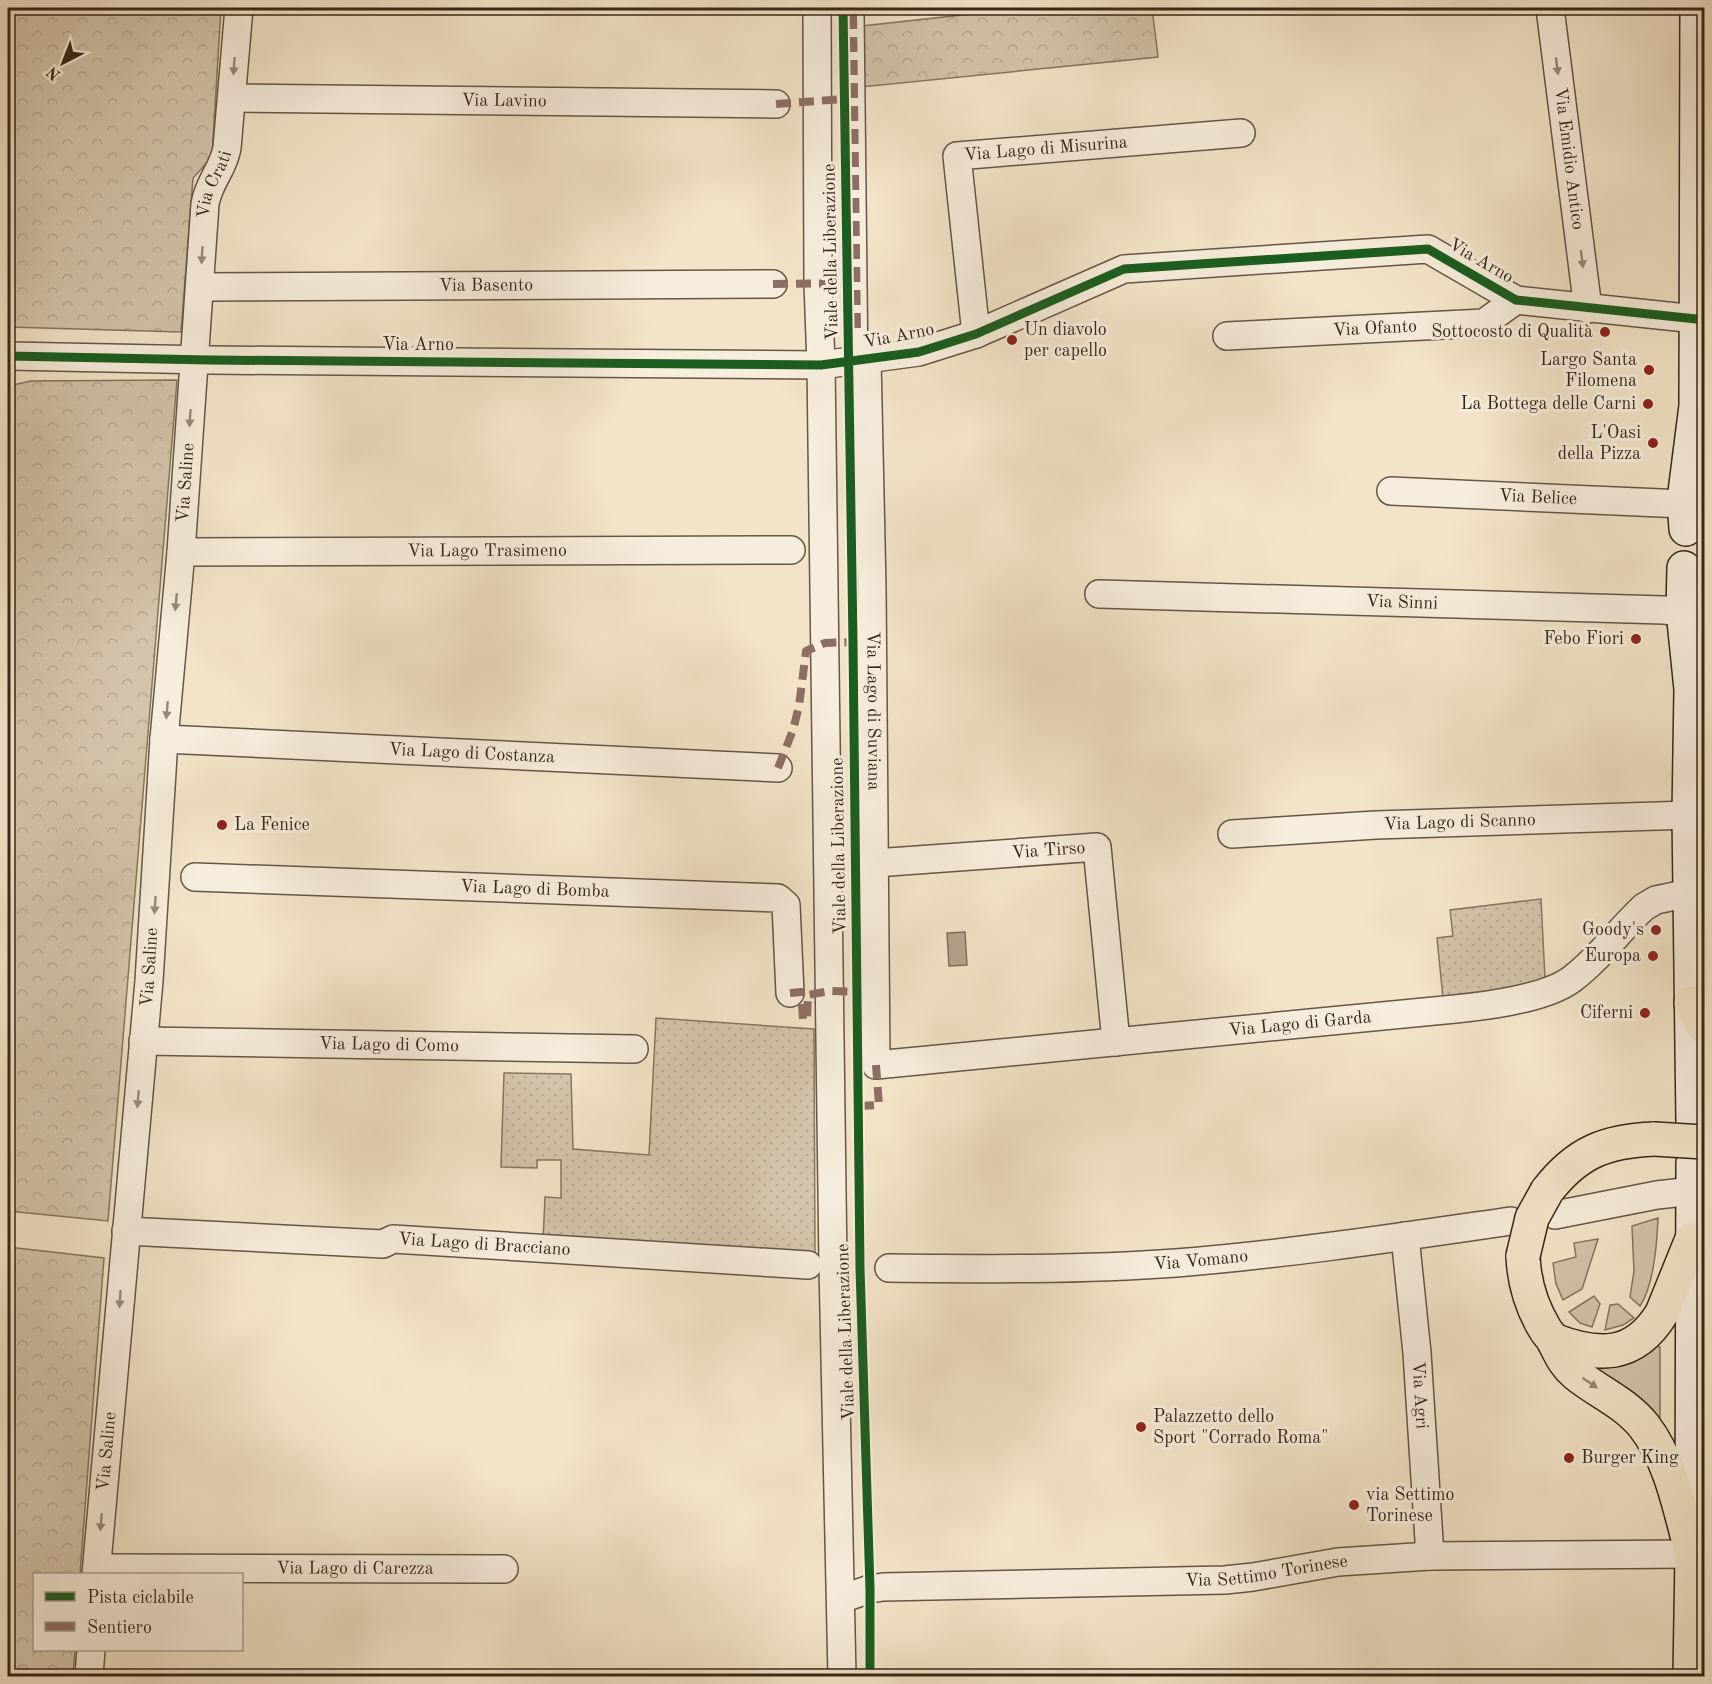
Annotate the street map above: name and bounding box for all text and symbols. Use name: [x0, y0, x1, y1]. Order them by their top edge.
north arrow: [33, 33, 93, 93]
one-way arrow: [230, 56, 239, 75]
one-way arrow: [1553, 56, 1562, 75]
text: N: [44, 62, 64, 83]
street label: Via Emidio Antico: [1551, 87, 1587, 231]
street label: Via Lavino: [461, 92, 547, 110]
street label: Via Lago di Misurina: [963, 133, 1128, 164]
street label: Via Crati: [195, 149, 235, 219]
street label: Viale della Liberazione: [820, 163, 842, 341]
street label: Via Arno: [1445, 235, 1517, 287]
one-way arrow: [198, 246, 207, 265]
one-way arrow: [1577, 250, 1587, 269]
street label: Via Basento: [439, 276, 533, 295]
street label: Via Ofanto: [1332, 317, 1417, 340]
street label: Via Arno: [862, 320, 936, 352]
place label: Un diavolo per capello: [1024, 321, 1107, 360]
place label: Sottocosto di Qualità: [1431, 323, 1593, 341]
marker: Sottocosto di Qualità: [1598, 325, 1612, 339]
marker: Un diavolo per capello: [1005, 333, 1019, 347]
street label: Via Arno: [382, 336, 454, 354]
place label: Largo Santa Filomena: [1540, 351, 1637, 390]
marker: Largo Santa Filomena: [1642, 363, 1656, 377]
place label: La Bottega delle Carni: [1461, 395, 1636, 413]
marker: La Bottega delle Carni: [1641, 397, 1655, 411]
one-way arrow: [185, 409, 195, 428]
place label: L'Oasi della Pizza: [1558, 424, 1641, 463]
marker: L'Oasi della Pizza: [1646, 436, 1660, 450]
street label: Via Saline: [174, 442, 197, 523]
street label: Via Belice: [1498, 487, 1577, 508]
street label: Via Lago Trasimeno: [407, 542, 567, 560]
one-way arrow: [171, 593, 181, 612]
street label: Via Sinni: [1365, 593, 1438, 613]
place label: Febo Fiori: [1543, 630, 1624, 648]
street label: Via Lago di Suviana: [863, 632, 883, 790]
marker: Febo Fiori: [1629, 632, 1643, 646]
one-way arrow: [162, 701, 171, 720]
street label: Via Lago di Costanza: [388, 741, 555, 766]
street label: Viale della Liberazione: [828, 757, 850, 935]
street label: Via Lago di Scanno: [1383, 811, 1536, 834]
place label: La Fenice: [234, 816, 310, 834]
marker: La Fenice: [215, 818, 229, 832]
street label: Via Tirso: [1011, 839, 1086, 862]
street label: Via Lago di Bomba: [460, 878, 610, 901]
one-way arrow: [150, 895, 160, 914]
place label: Goody's: [1582, 921, 1644, 939]
marker: Goody's: [1649, 923, 1663, 937]
street label: Via Saline: [138, 927, 161, 1008]
place label: Europa: [1584, 947, 1641, 965]
marker: Europa: [1646, 949, 1660, 963]
place label: Ciferni: [1580, 1004, 1633, 1022]
marker: Ciferni: [1638, 1006, 1652, 1020]
street label: Via Lago di Garda: [1228, 1008, 1372, 1040]
street label: Via Lago di Como: [319, 1035, 459, 1055]
one-way arrow: [133, 1090, 143, 1109]
street label: Via Lago di Bracciano: [397, 1230, 571, 1259]
street label: Viale della Liberazione: [834, 1243, 858, 1421]
street label: Via Vomano: [1153, 1247, 1249, 1274]
one-way arrow: [115, 1290, 125, 1309]
street label: Via Agri: [1409, 1361, 1431, 1430]
one-way arrow: [1582, 1377, 1598, 1388]
place label: Palazzetto dello Sport "Corrado Roma": [1153, 1408, 1328, 1447]
street label: Via Saline: [94, 1411, 119, 1492]
marker: Palazzetto dello Sport "Corrado Roma": [1134, 1420, 1148, 1434]
place label: Burger King: [1581, 1449, 1679, 1467]
marker: Burger King: [1562, 1451, 1576, 1465]
place label: via Settimo Torinese: [1366, 1486, 1455, 1525]
marker: via Settimo Torinese: [1347, 1498, 1361, 1512]
one-way arrow: [96, 1512, 106, 1531]
street label: Via Settimo Torinese: [1185, 1552, 1348, 1590]
street label: Via Lago di Carezza: [276, 1559, 434, 1578]
legend: [33, 1573, 243, 1651]
text: Pista ciclabile: [87, 1589, 194, 1607]
text: Sentiero: [87, 1619, 152, 1637]

